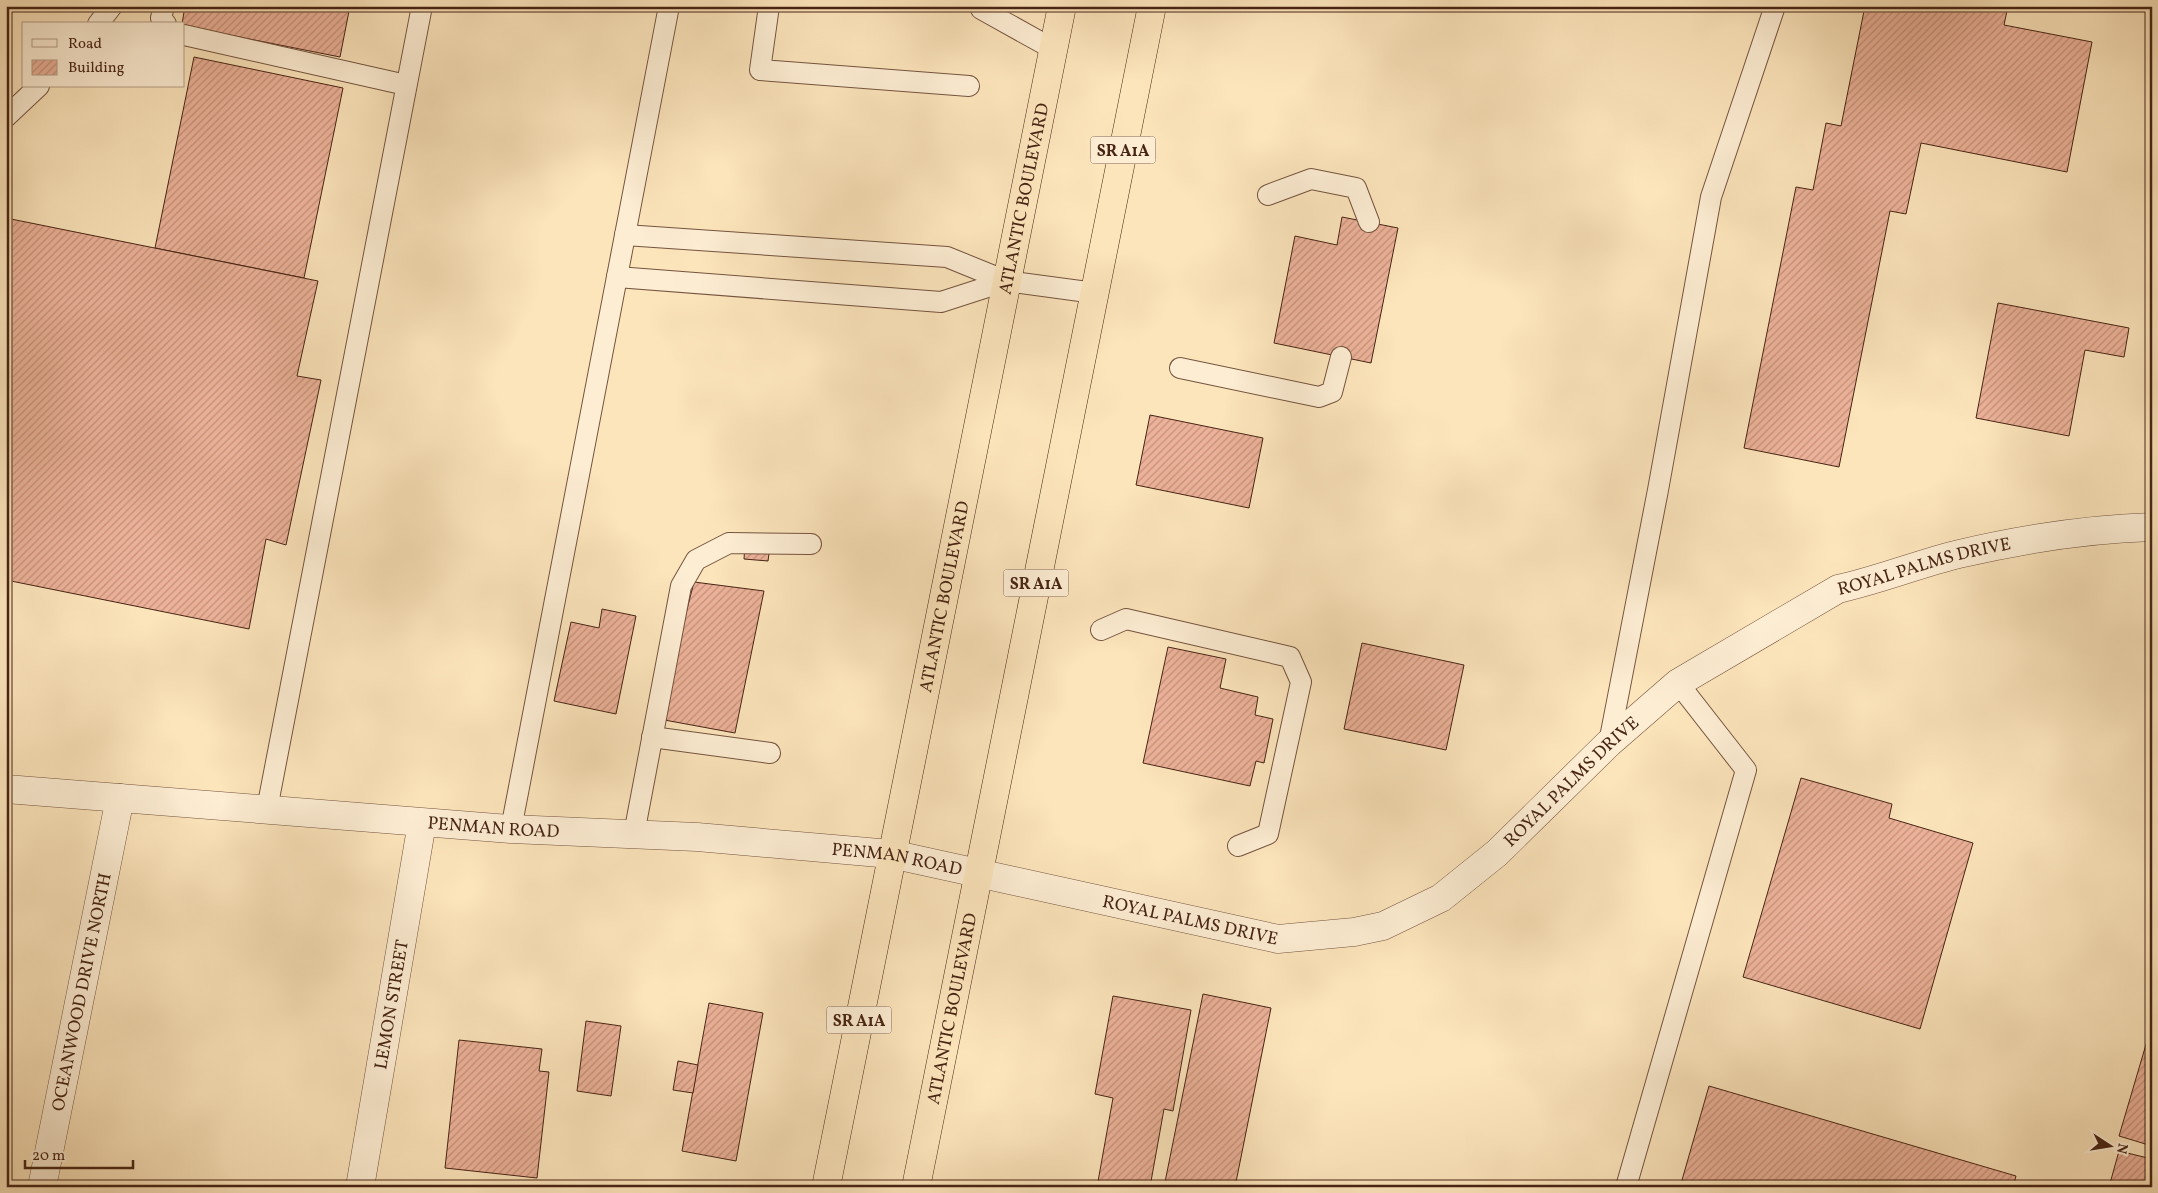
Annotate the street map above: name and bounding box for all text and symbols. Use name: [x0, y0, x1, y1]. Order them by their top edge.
legend: [22, 22, 185, 88]
text: Road: [68, 34, 102, 55]
text: Building: [68, 58, 125, 79]
street label: ATLANTIC BOULEVARD: [994, 101, 1056, 297]
road number: SR A1A: [1090, 136, 1156, 164]
street label: ATLANTIC BOULEVARD: [914, 499, 977, 695]
street label: ROYAL PALMS DRIVE: [1835, 532, 2013, 603]
road number: SR A1A: [1004, 570, 1068, 596]
street label: ROYAL PALMS DRIVE: [1499, 711, 1645, 853]
street label: PENMAN ROAD: [427, 811, 560, 845]
street label: PENMAN ROAD: [830, 838, 964, 883]
street label: OCEANWOOD DRIVE NORTH: [47, 871, 119, 1113]
street label: ROYAL PALMS DRIVE: [1100, 890, 1280, 953]
street label: ATLANTIC BOULEVARD: [922, 911, 984, 1107]
street label: LEMON STREET: [369, 938, 416, 1072]
road number: SR A1A: [826, 1006, 892, 1034]
north arrow: [2086, 1120, 2136, 1170]
scale bar: [25, 1138, 132, 1170]
text: N: [2111, 1141, 2132, 1155]
text: 20 m: [32, 1146, 65, 1167]

